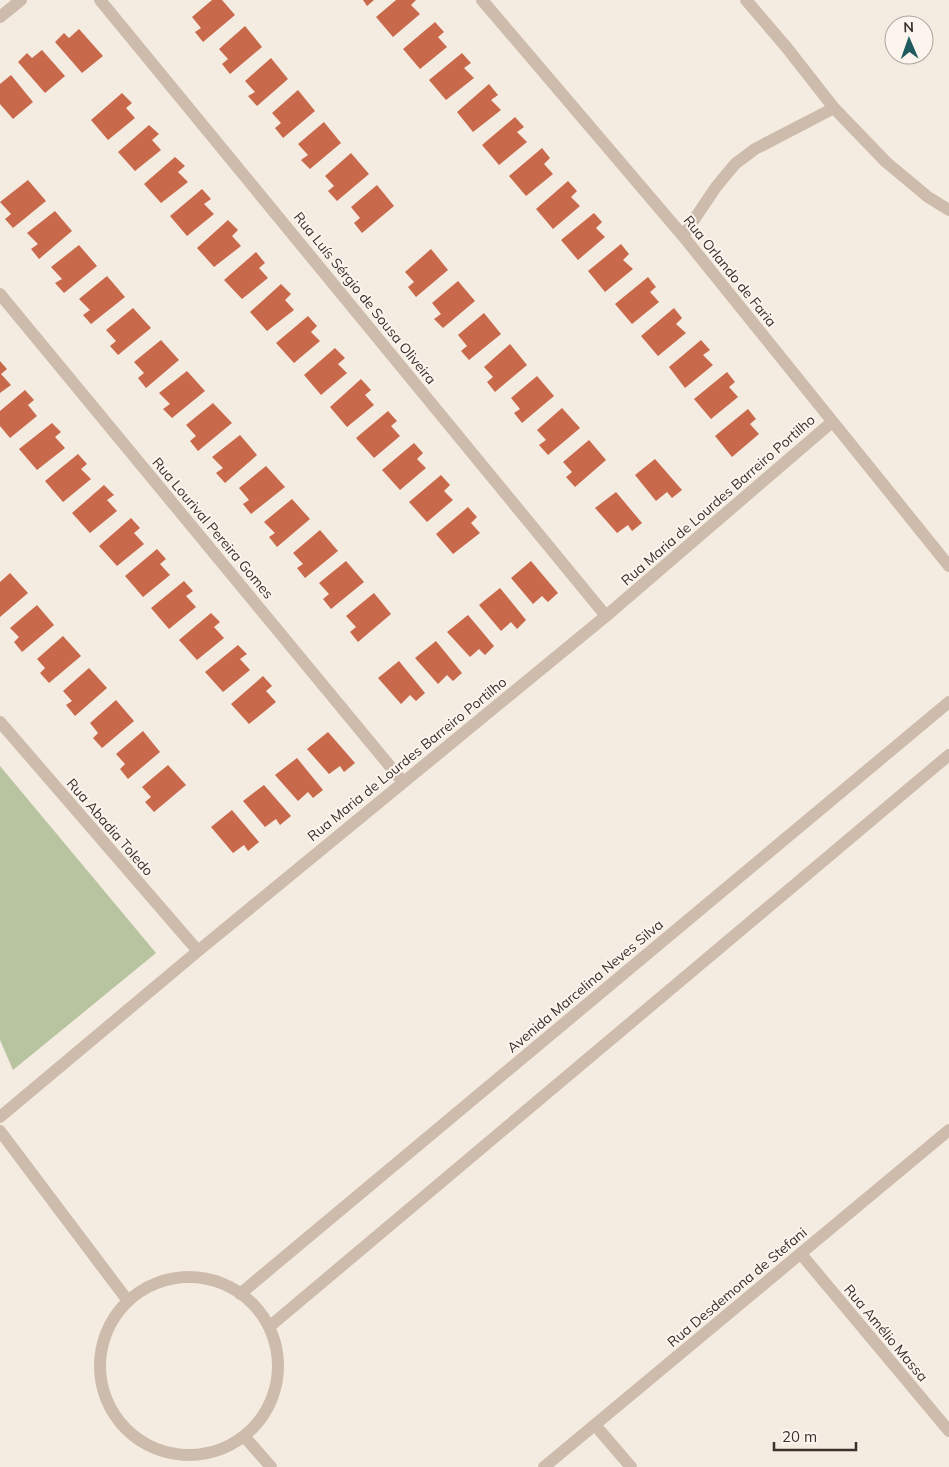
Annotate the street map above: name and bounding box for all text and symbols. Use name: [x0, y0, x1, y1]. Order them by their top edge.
north arrow: [884, 15, 934, 65]
text: N: [903, 18, 914, 36]
street label: Rua Luís Sérgio de Sousa Oliveira: [290, 208, 440, 388]
street label: Rua Orlando de Faria: [680, 212, 780, 330]
street label: Rua Maria de Lourdes Barreiro Portilho: [617, 411, 819, 589]
street label: Rua Lourival Pereira Gomes: [149, 454, 277, 602]
street label: Rua Maria de Lourdes Barreiro Portilho: [304, 673, 510, 845]
street label: Rua Abadia Toledo: [63, 775, 157, 879]
street label: Avenida Marcelina Neves Silva: [503, 915, 667, 1057]
street label: Rua Desdemona de Stefani: [663, 1223, 811, 1351]
street label: Rua Amélio Massa: [840, 1281, 932, 1385]
scale bar: [774, 1420, 856, 1452]
text: 20 m: [782, 1427, 817, 1446]

